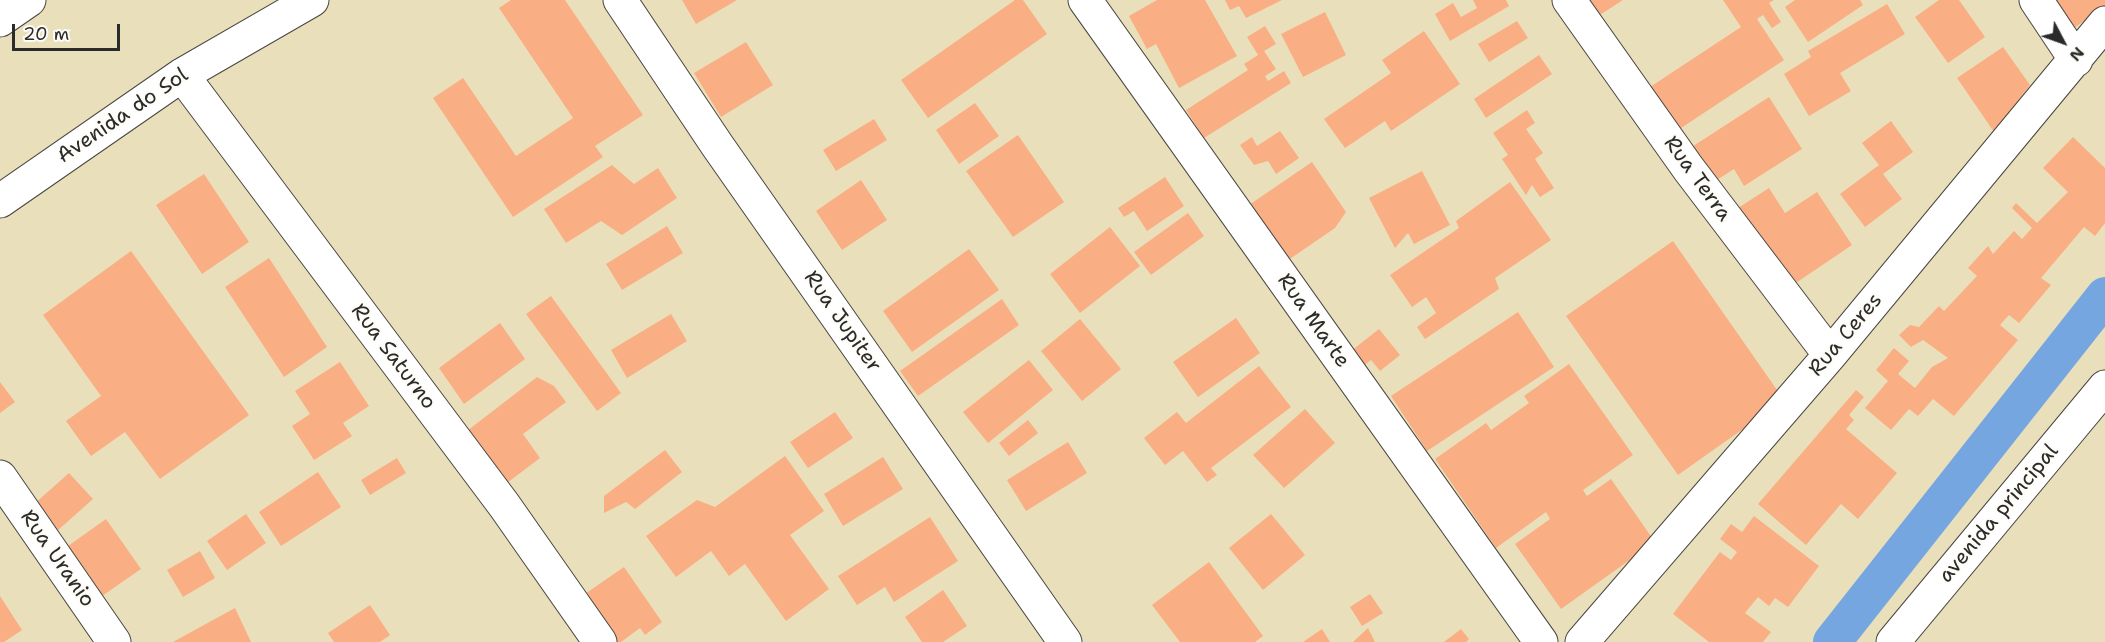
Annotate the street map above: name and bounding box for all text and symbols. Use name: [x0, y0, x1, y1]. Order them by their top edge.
scale bar: [15, 12, 123, 50]
north arrow: [2033, 12, 2093, 72]
text: 20 m: [23, 22, 69, 46]
text: N: [2065, 42, 2089, 66]
street label: Avenida do Sol: [53, 63, 193, 169]
street label: Rua Terra: [1658, 132, 1736, 226]
street label: Rua Jupiter: [798, 266, 886, 378]
street label: Rua Marte: [1271, 269, 1355, 373]
street label: Rua Ceres: [1804, 288, 1888, 382]
street label: Rua Saturno: [345, 299, 441, 415]
street label: avenida principal: [1934, 440, 2064, 588]
street label: Rua Uranio: [14, 506, 100, 612]

